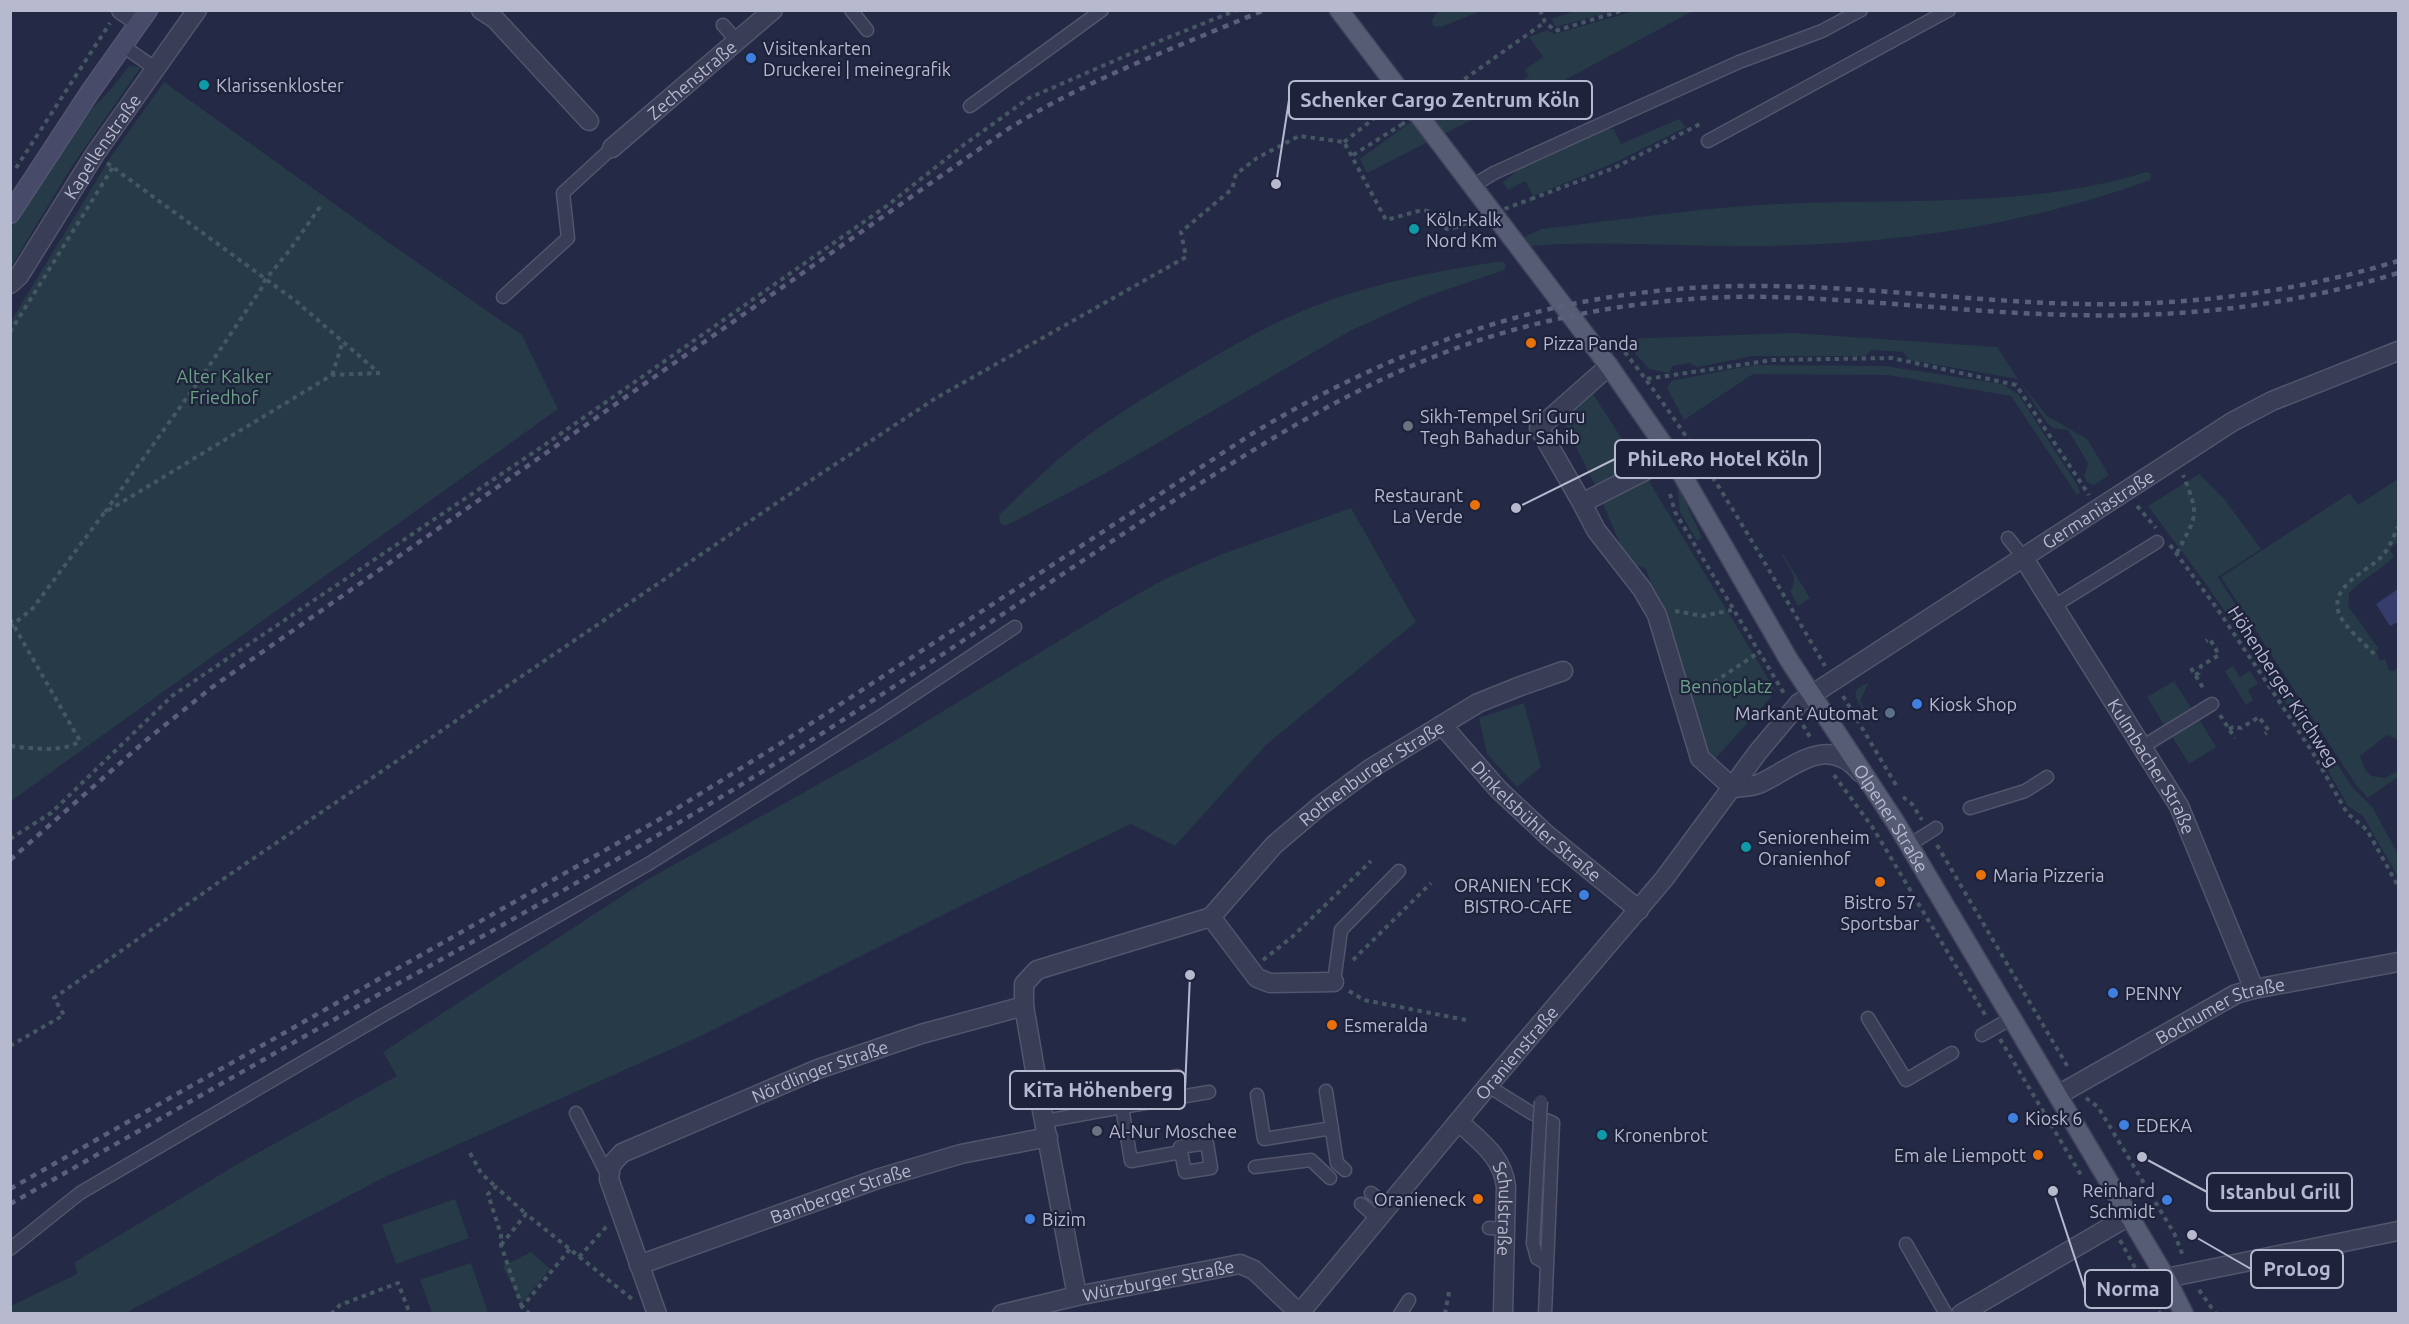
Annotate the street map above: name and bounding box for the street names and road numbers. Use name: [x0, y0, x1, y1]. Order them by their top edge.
street label: Zechenstraße: [643, 36, 740, 123]
street label: Kapellenstraße: [60, 90, 144, 202]
street label: Germaniastraße: [2038, 466, 2157, 553]
street label: Höhenberger Kirchweg: [2225, 602, 2343, 770]
street label: Kulmbacher Straße: [2104, 695, 2199, 837]
street label: Rothenburger Straße: [1295, 716, 1448, 829]
street label: Dinkelsbühler Straße: [1468, 757, 1605, 885]
street label: Olpener Straße: [1850, 760, 1933, 875]
street label: Bochumer Straße: [2152, 973, 2286, 1048]
street label: Oranienstraße: [1471, 1002, 1562, 1103]
street label: Nördlinger Straße: [749, 1036, 891, 1106]
street label: Schulstraße: [1489, 1158, 1516, 1256]
street label: Bamberger Straße: [767, 1159, 913, 1227]
street label: Würzburger Straße: [1081, 1255, 1236, 1305]

